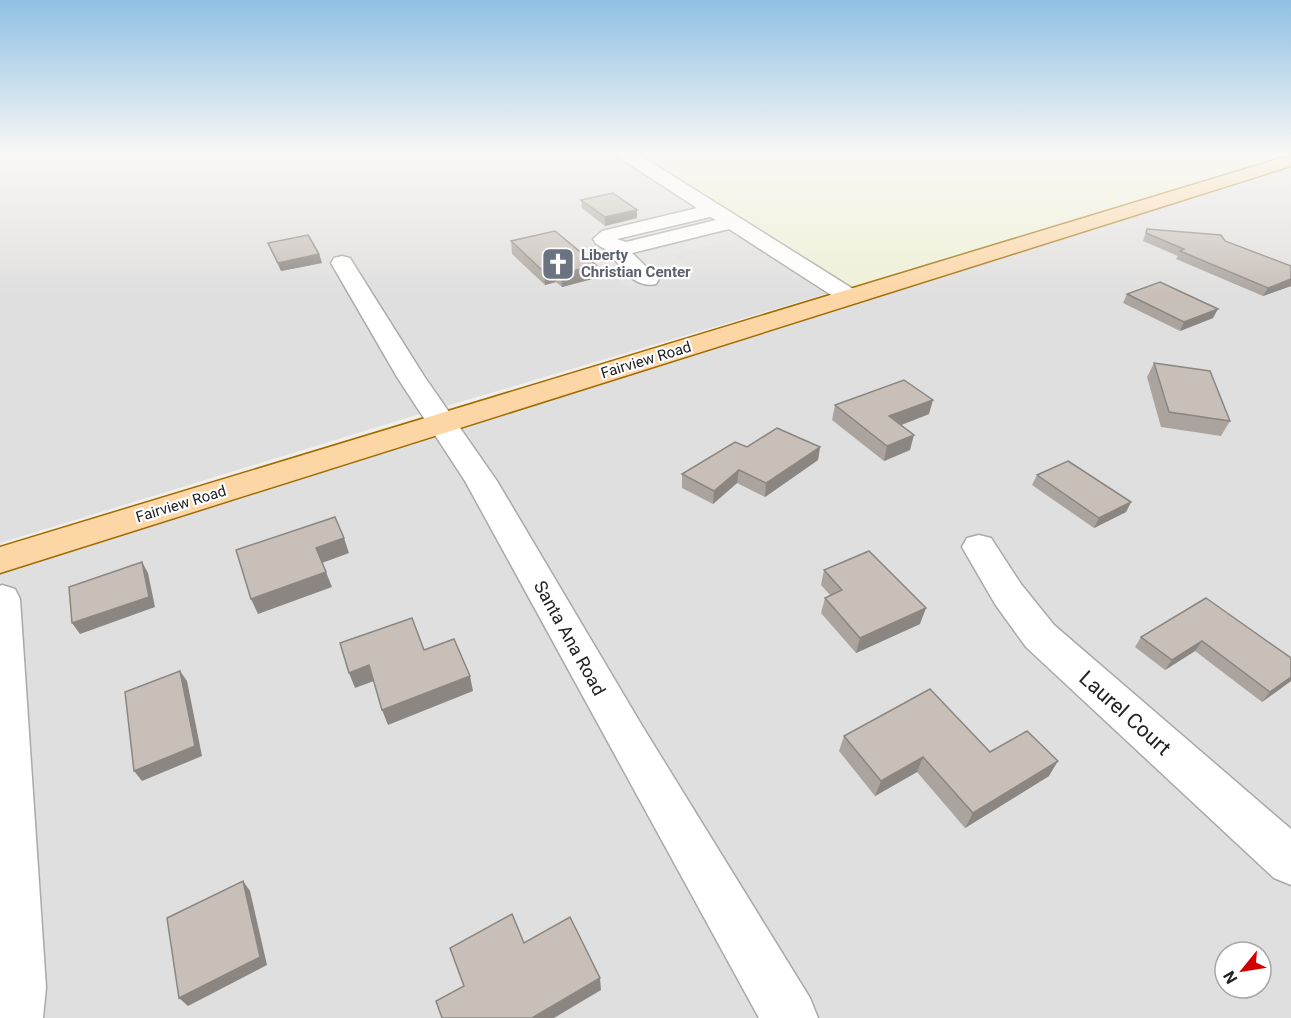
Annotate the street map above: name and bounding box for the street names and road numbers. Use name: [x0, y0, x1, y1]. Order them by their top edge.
street label: Fairview Road: [599, 338, 693, 382]
street label: Fairview Road: [134, 482, 228, 526]
street label: Santa Ana Road: [530, 577, 610, 699]
street label: Laurel Court: [1074, 666, 1176, 760]

